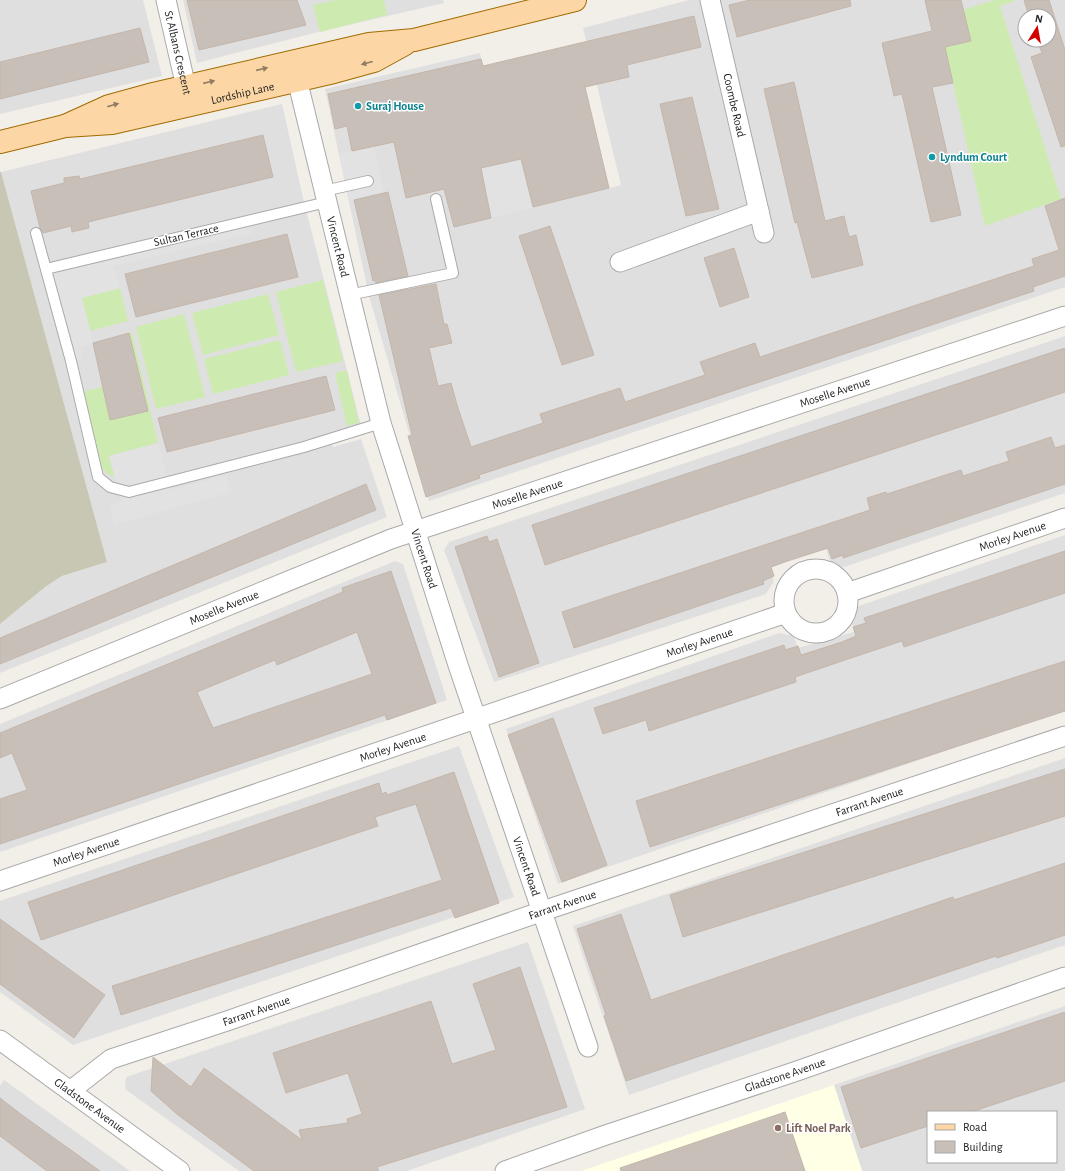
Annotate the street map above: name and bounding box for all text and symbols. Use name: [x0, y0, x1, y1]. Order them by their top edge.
north arrow: [1017, 8, 1057, 48]
street label: St Albans Crescent: [163, 10, 194, 96]
text: N: [1034, 13, 1044, 25]
one-way arrow: [360, 60, 372, 66]
one-way arrow: [255, 66, 268, 72]
street label: Coombe Road: [721, 72, 748, 138]
one-way arrow: [203, 78, 215, 84]
street label: Lordship Lane: [210, 80, 275, 106]
place label: Suraj House: [366, 100, 424, 113]
marker: Suraj House: [353, 101, 363, 111]
one-way arrow: [108, 102, 120, 108]
place label: Lyndum Court: [940, 151, 1007, 164]
marker: Lyndum Court: [927, 152, 937, 162]
street label: Vincent Road: [325, 215, 351, 278]
street label: Sultan Terrace: [152, 222, 220, 248]
street label: Moselle Avenue: [798, 375, 872, 409]
street label: Moselle Avenue: [490, 477, 564, 511]
street label: Morley Avenue: [978, 519, 1047, 553]
street label: Vincent Road: [409, 527, 439, 590]
street label: Moselle Avenue: [188, 588, 260, 627]
street label: Morley Avenue: [665, 626, 734, 659]
street label: Morley Avenue: [358, 730, 428, 764]
street label: Farrant Avenue: [834, 785, 905, 818]
street label: Morley Avenue: [51, 835, 121, 869]
street label: Vincent Road: [511, 835, 542, 898]
street label: Farrant Avenue: [527, 888, 598, 922]
street label: Farrant Avenue: [221, 994, 291, 1028]
street label: Gladstone Avenue: [743, 1056, 827, 1094]
street label: Gladstone Avenue: [52, 1076, 127, 1135]
legend: [927, 1111, 1057, 1163]
text: Road: [963, 1121, 987, 1133]
place label: Lift Noel Park: [786, 1122, 851, 1134]
marker: Lift Noel Park: [773, 1123, 783, 1133]
text: Building: [963, 1141, 1003, 1153]

